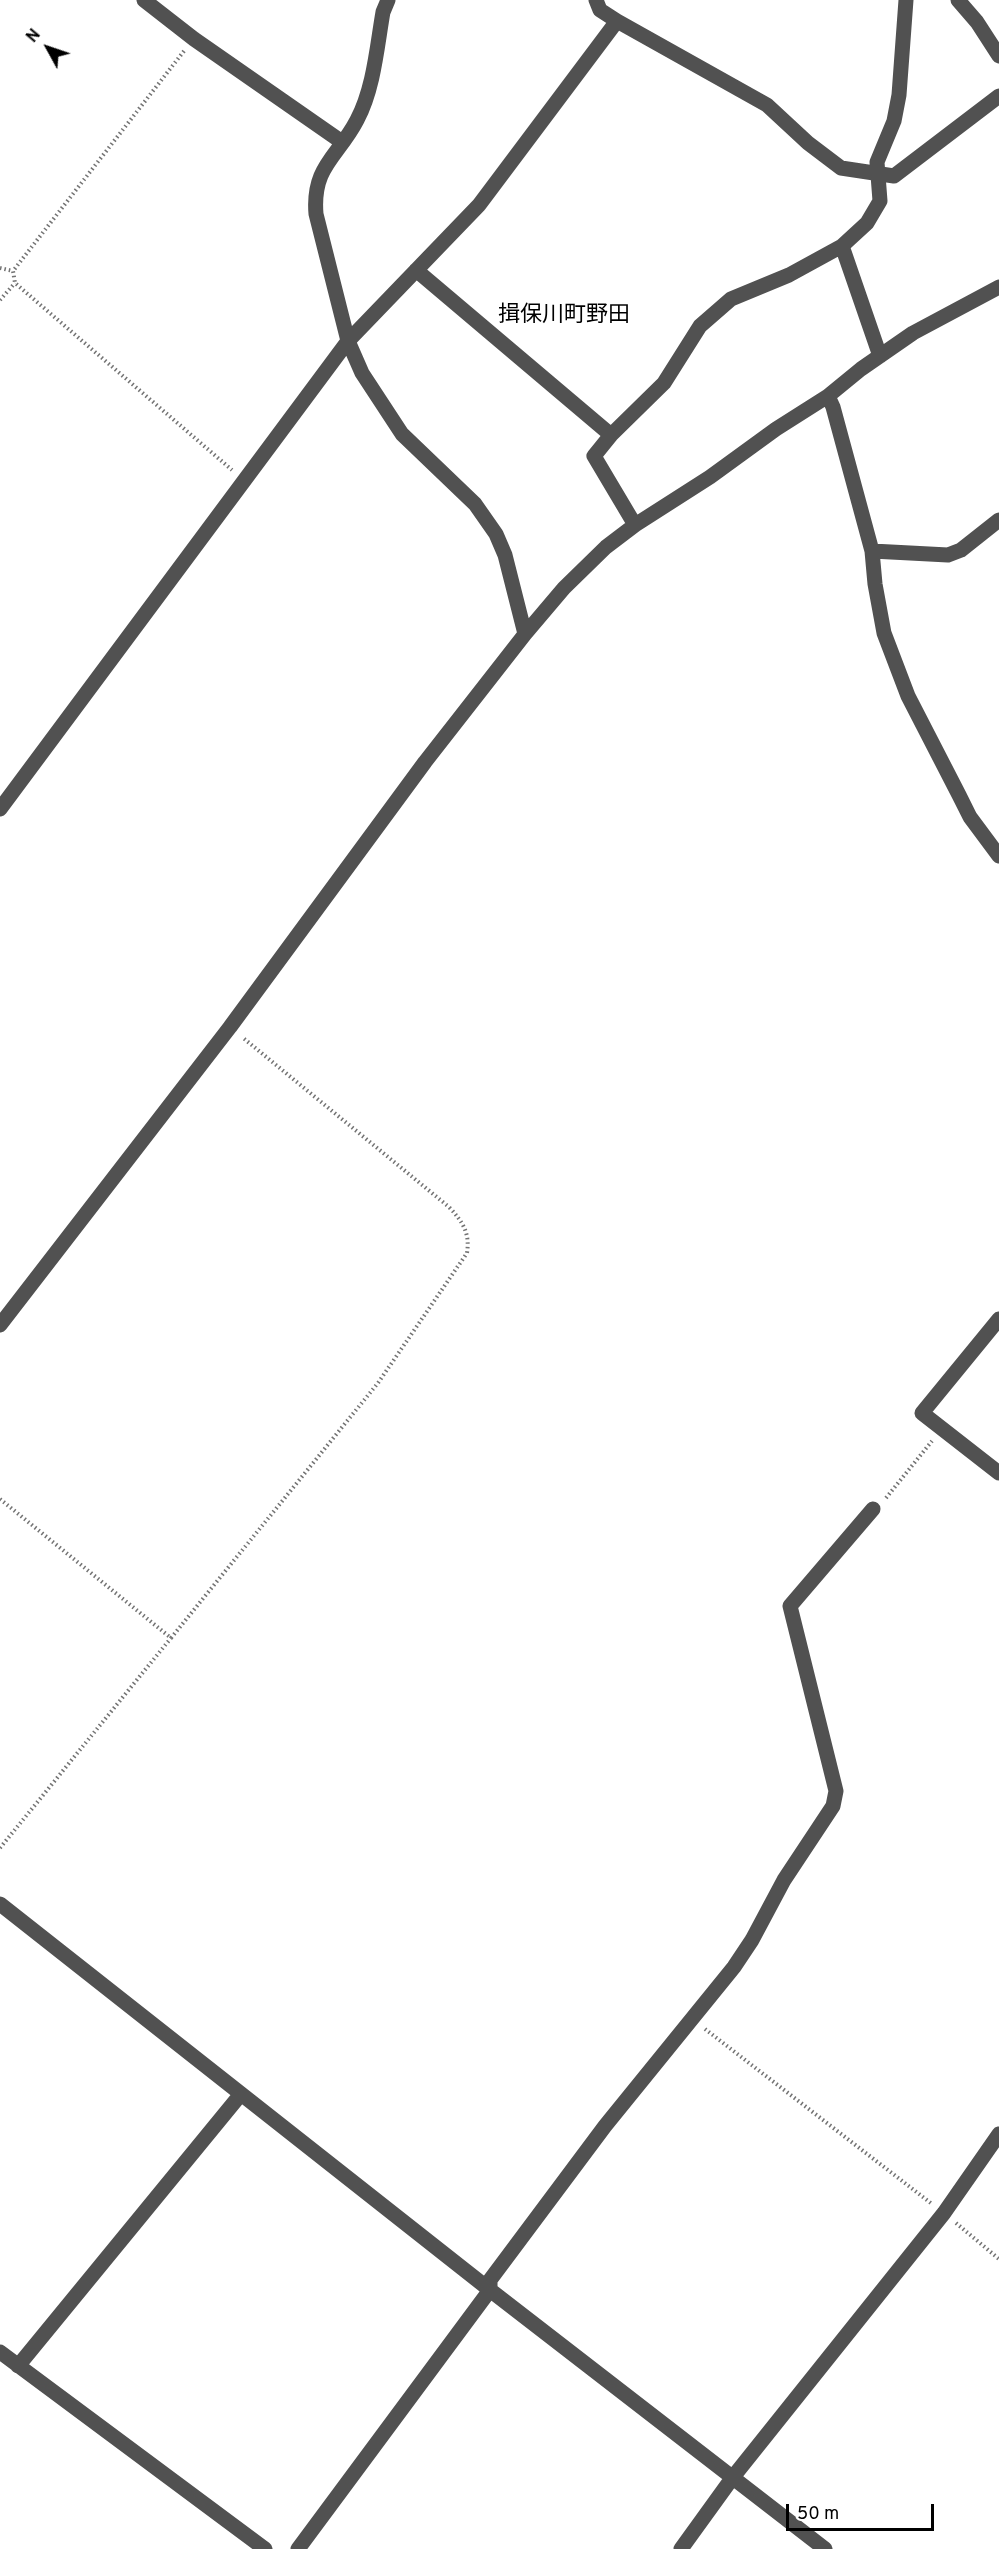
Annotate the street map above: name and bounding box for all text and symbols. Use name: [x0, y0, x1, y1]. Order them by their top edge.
north arrow: [18, 18, 78, 78]
text: N: [23, 26, 46, 47]
district label: 揖保川町野田: [498, 304, 630, 330]
scale bar: [789, 2492, 938, 2530]
text: 50 m: [797, 2503, 839, 2526]

